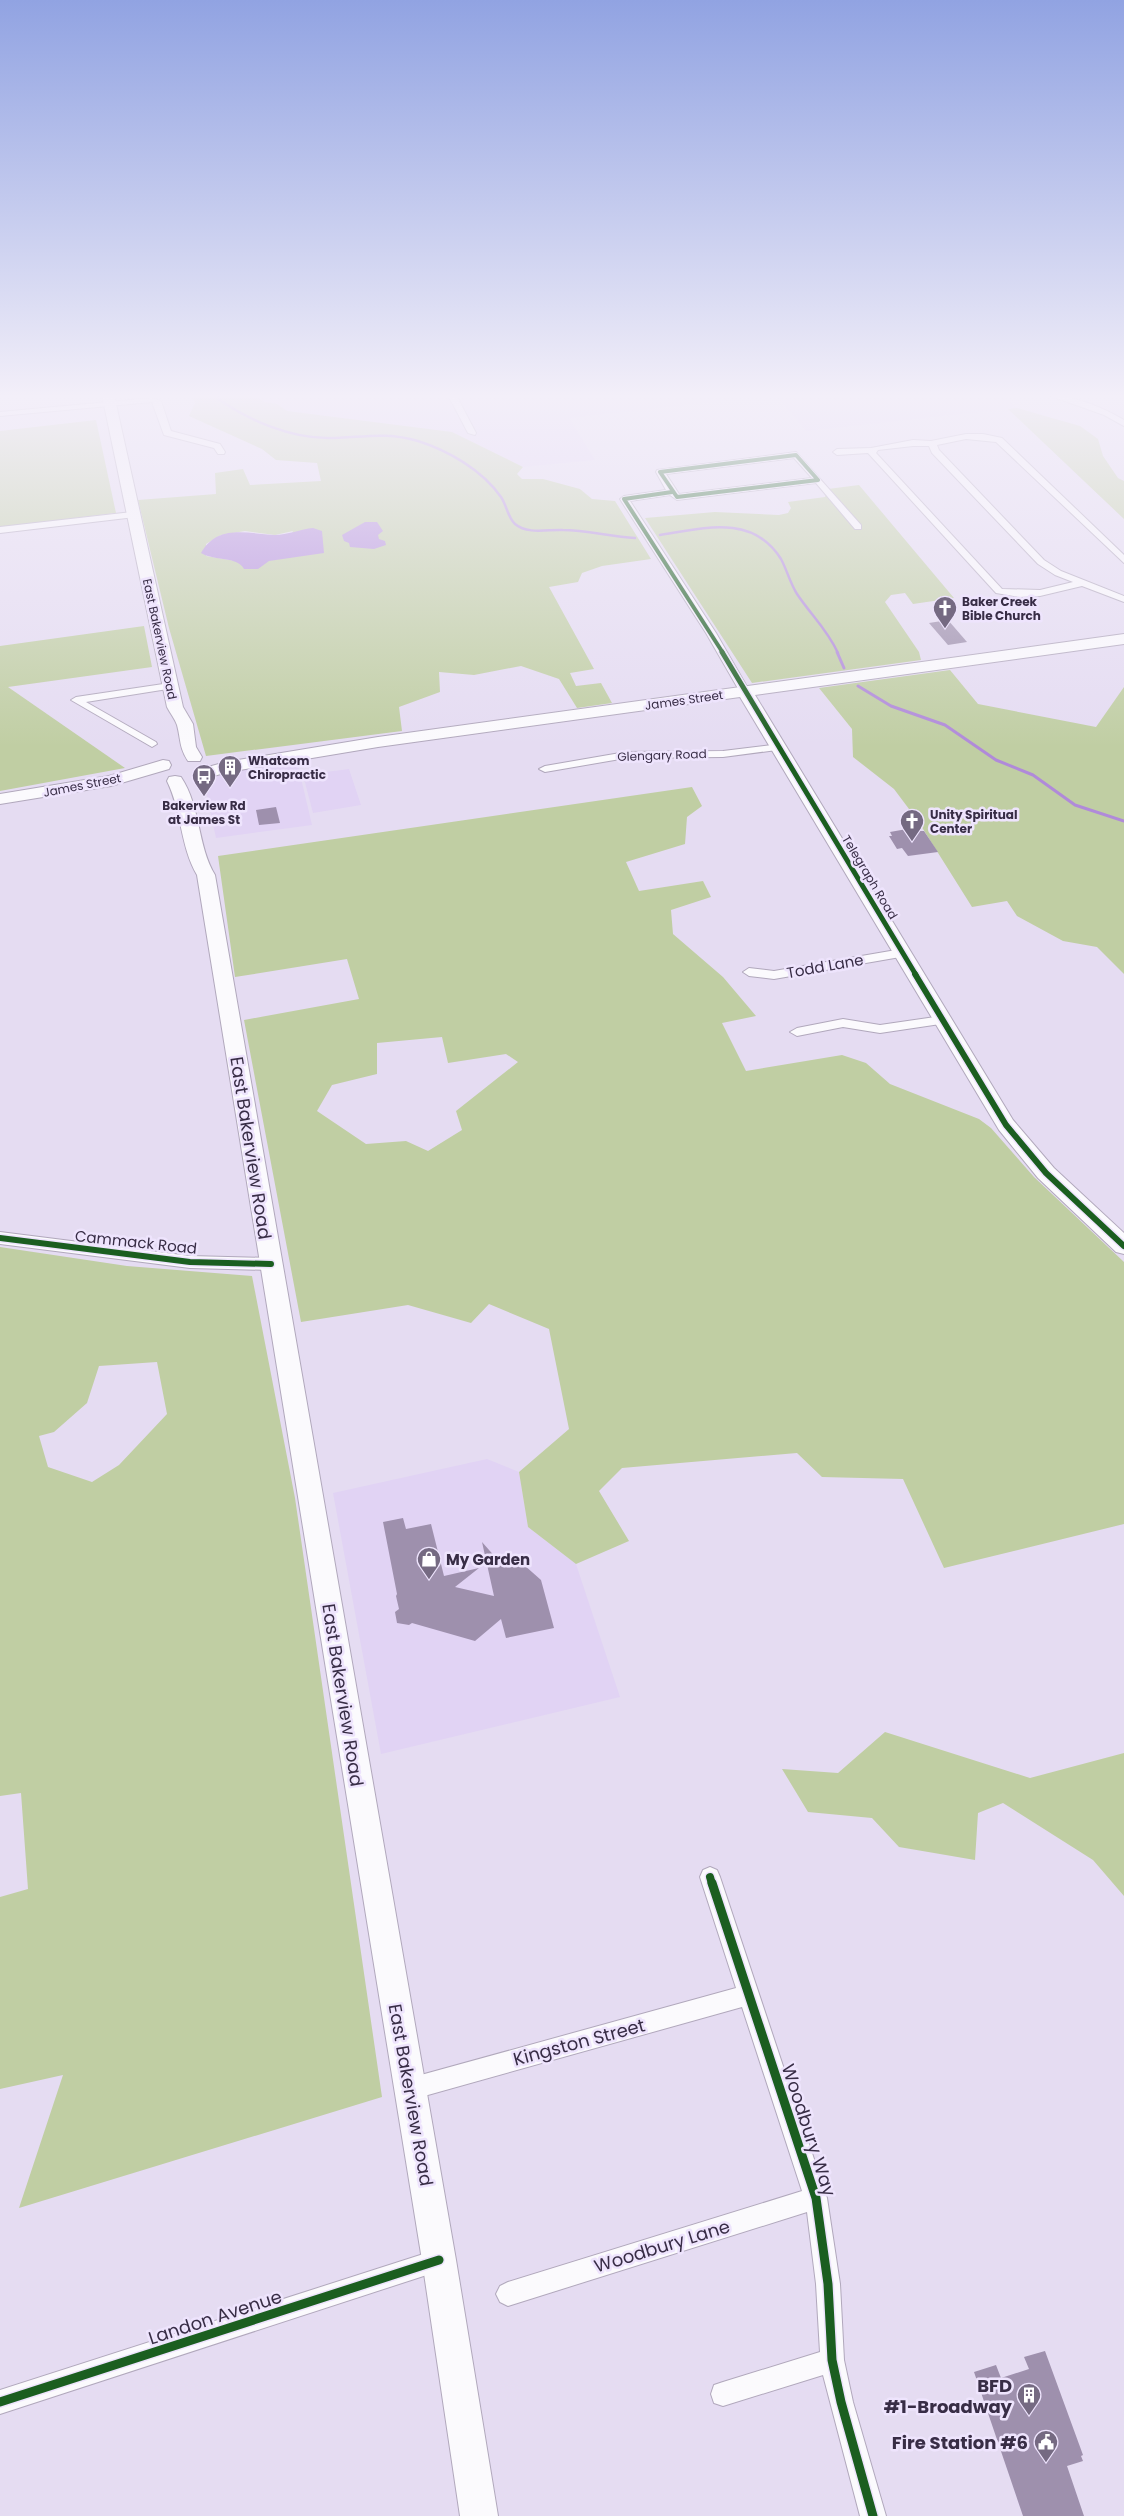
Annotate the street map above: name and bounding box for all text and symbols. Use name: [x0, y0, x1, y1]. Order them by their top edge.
street label: East Bakerview Road: [139, 577, 181, 701]
place label: Baker Creek Bible Church: [962, 593, 1041, 624]
church icon: Baker Creek Bible Church: [932, 595, 958, 629]
street label: James Street: [644, 686, 724, 714]
street label: Glengary Road: [617, 745, 707, 765]
place label: Whatcom Chiropractic: [248, 752, 326, 783]
building icon: Whatcom Chiropractic: [217, 754, 243, 788]
bus stop icon: Bakerview Rd at James St: [191, 763, 217, 797]
street label: James Street: [42, 769, 122, 801]
place label: Bakerview Rd at James St: [162, 797, 246, 828]
place label: Unity Spiritual Center: [930, 806, 1017, 837]
church icon: Unity Spiritual Center: [899, 808, 925, 842]
street label: Telegraph Road: [838, 832, 902, 922]
street label: Todd Lane: [785, 949, 865, 983]
street label: East Bakerview Road: [224, 1055, 278, 1241]
street label: Cammack Road: [74, 1225, 198, 1259]
shop icon: My Garden: [416, 1546, 442, 1580]
place label: My Garden: [446, 1549, 530, 1570]
street label: East Bakerview Road: [316, 1602, 370, 1788]
street label: East Bakerview Road: [383, 2002, 439, 2188]
street label: Kingston Street: [510, 2012, 648, 2072]
street label: Woodbury Way: [776, 2061, 842, 2199]
street label: Woodbury Lane: [591, 2213, 733, 2279]
street label: Landon Avenue: [145, 2284, 285, 2350]
place label: BFD #1-Broadway: [884, 2373, 1013, 2419]
building icon: BFD #1-Broadway: [1016, 2382, 1042, 2416]
public building icon: Fire Station #6: [1033, 2429, 1059, 2463]
place label: Fire Station #6: [892, 2430, 1028, 2455]

